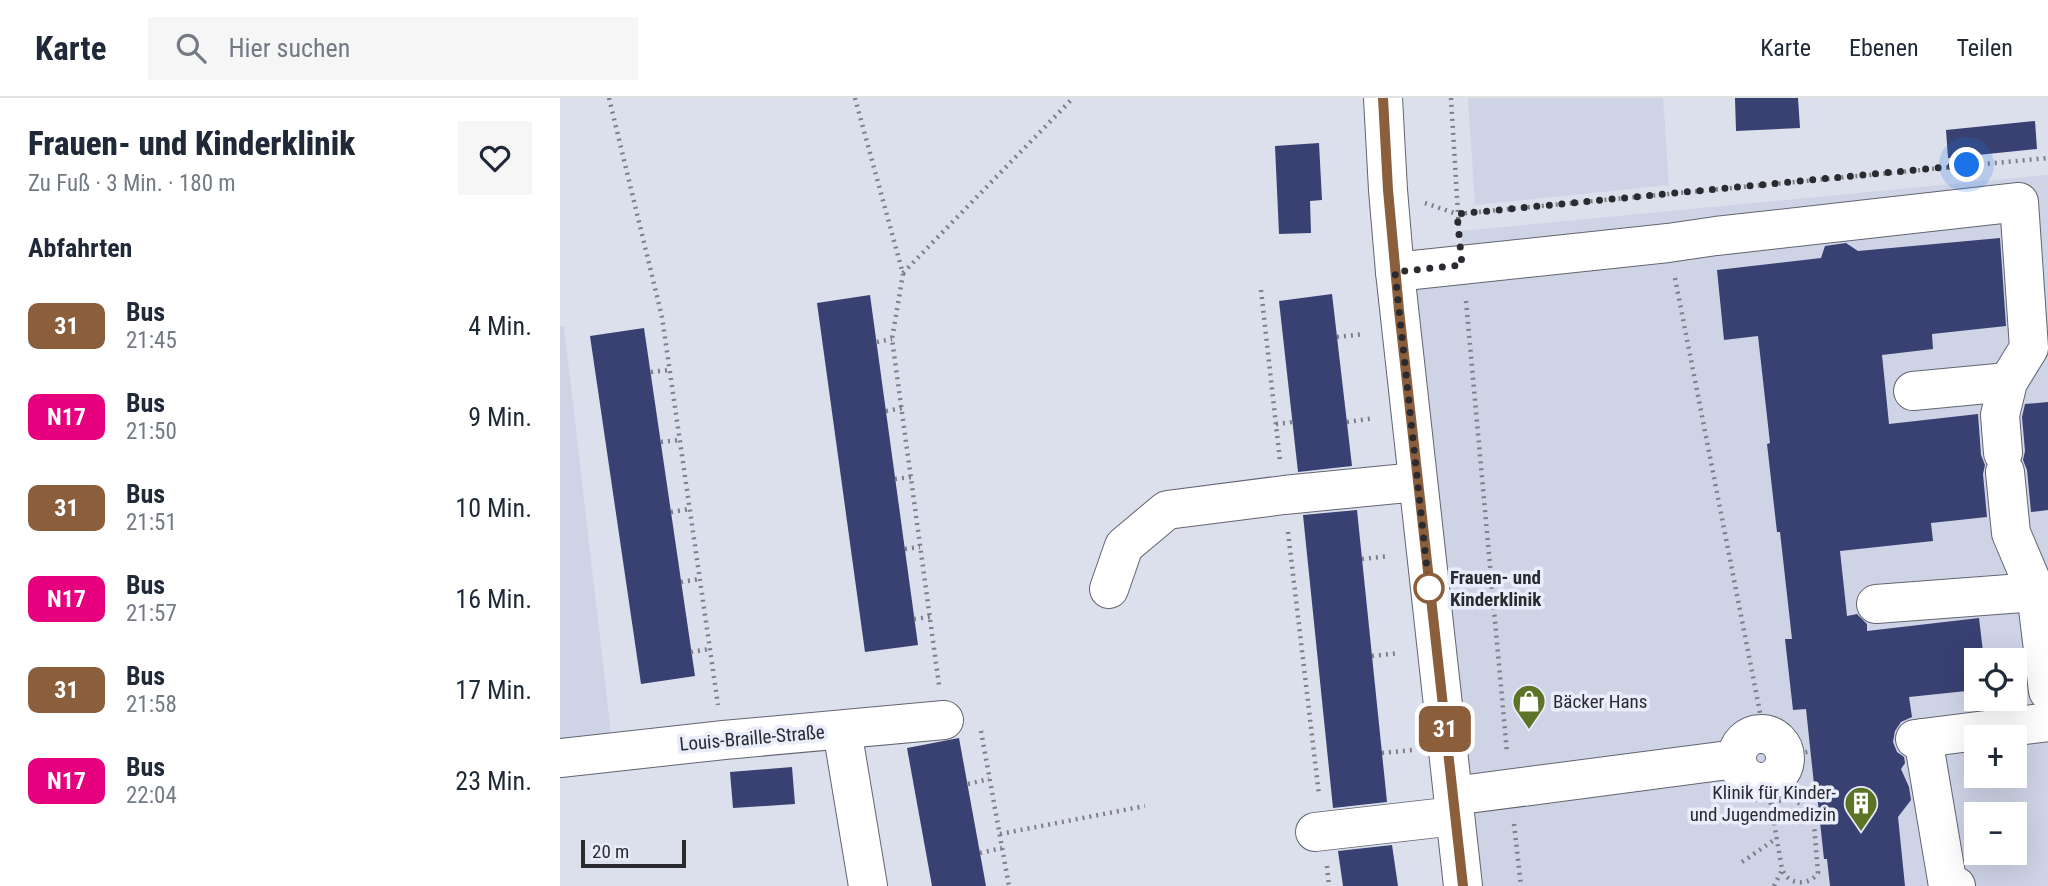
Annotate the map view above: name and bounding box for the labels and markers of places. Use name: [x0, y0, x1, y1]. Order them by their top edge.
place label: Frauen- und Kinderklinik: [1450, 566, 1542, 611]
marker: Frauen- und Kinderklinik: [1414, 573, 1444, 603]
shop icon: Bäcker Hans: [1510, 682, 1548, 731]
place label: Bäcker Hans: [1553, 690, 1647, 713]
place label: Klinik für Kinder- und Jugendmedizin: [1690, 781, 1836, 826]
building icon: Klinik für Kinder- und Jugendmedizin: [1842, 784, 1880, 833]

